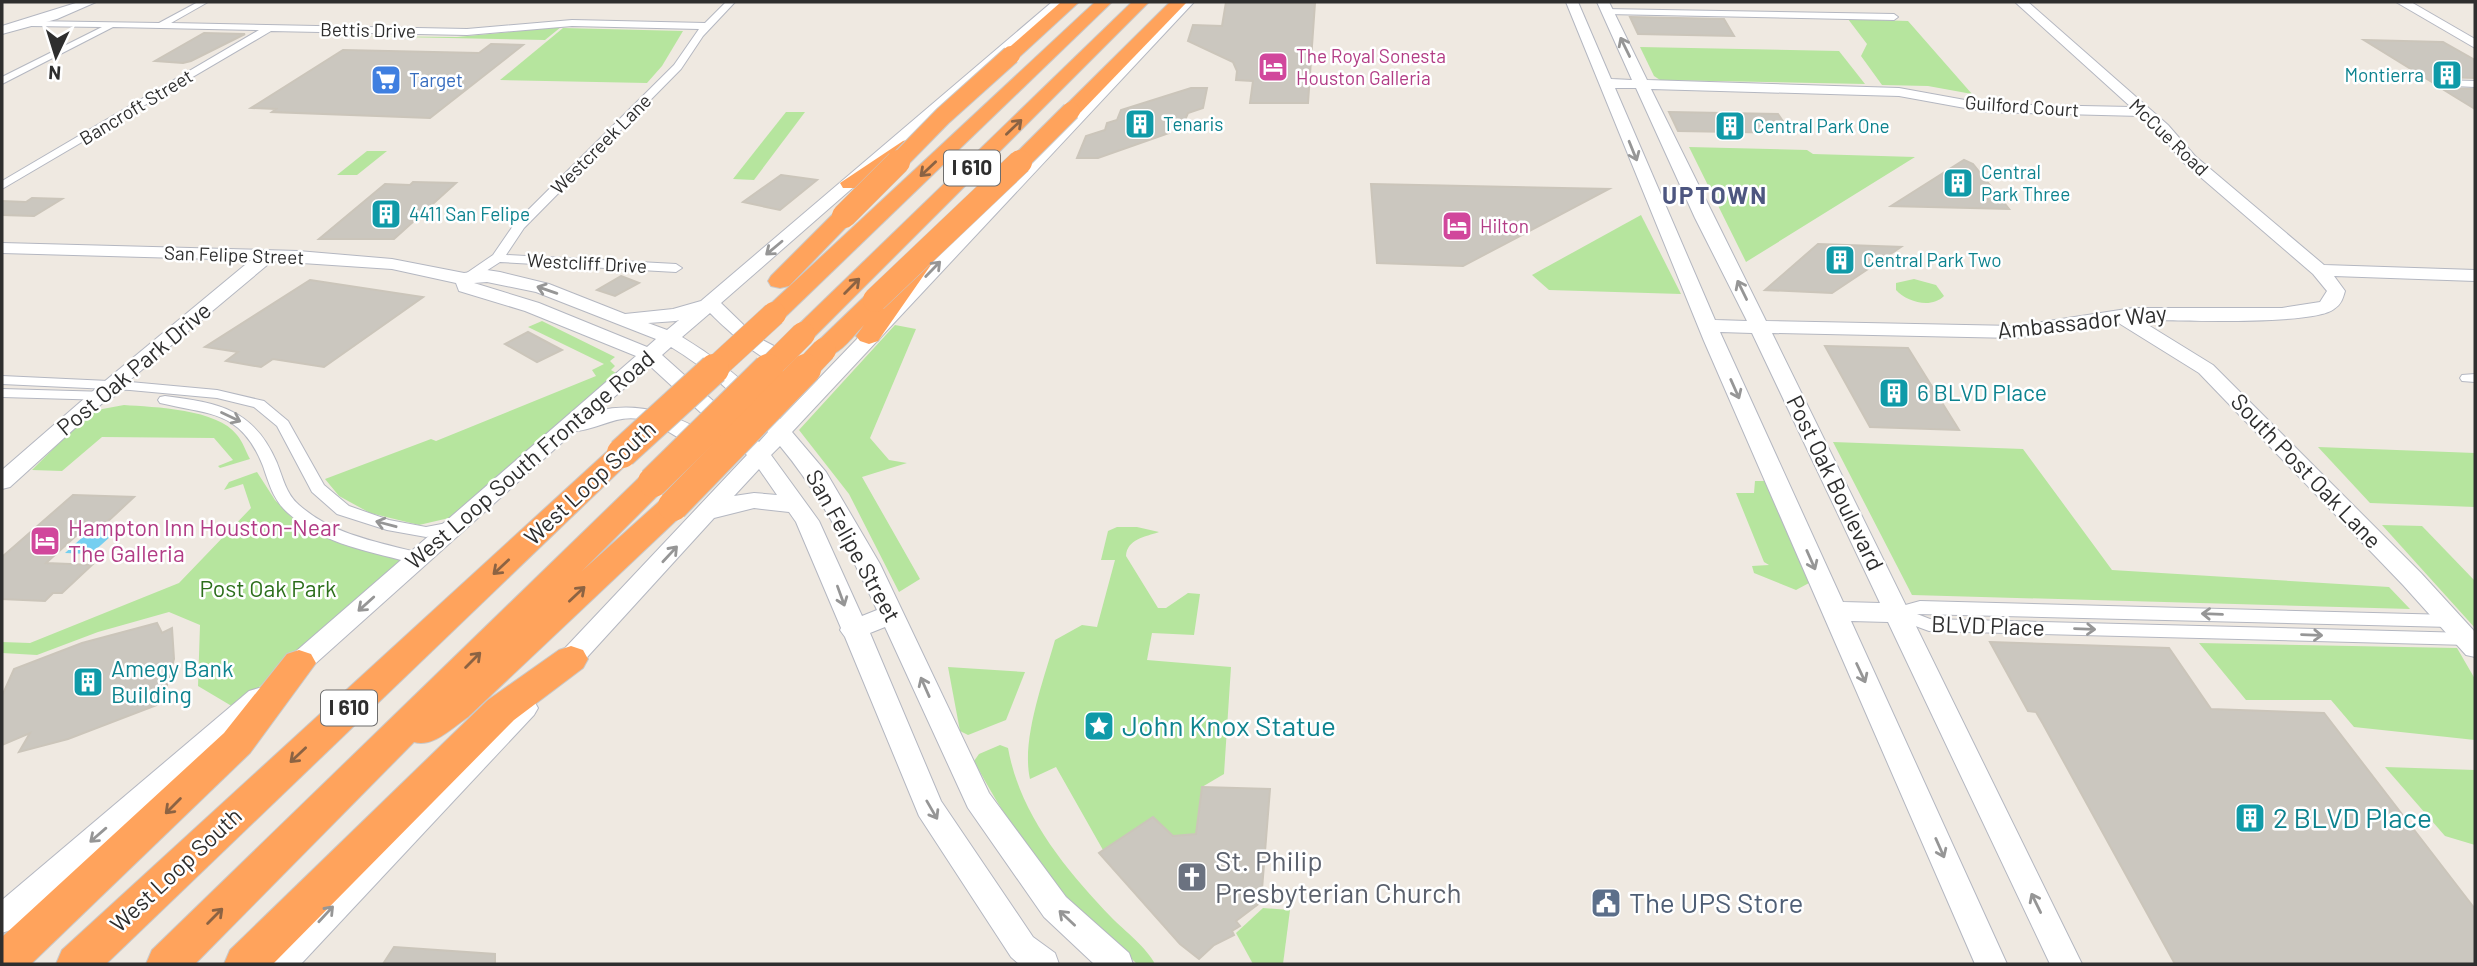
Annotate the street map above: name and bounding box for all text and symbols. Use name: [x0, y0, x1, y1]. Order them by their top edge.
street label: Bettis Drive: [320, 17, 416, 42]
north arrow: [21, 21, 91, 91]
one-way arrow: [1618, 37, 1632, 58]
place label: The Royal Sonesta Houston Galleria: [1296, 44, 1446, 89]
hotel icon: The Royal Sonesta Houston Galleria: [1256, 50, 1290, 84]
building icon: Montierra: [2430, 58, 2464, 92]
text: N: [48, 62, 62, 85]
supermarket icon: Target: [369, 63, 403, 97]
place label: Montierra: [2344, 63, 2424, 86]
street label: Bancroft Street: [75, 64, 196, 149]
place label: Target: [409, 68, 463, 91]
street label: Westcreek Lane: [546, 89, 656, 199]
street label: Guilford Court: [1964, 90, 2080, 121]
street label: McCue Road: [2125, 93, 2214, 180]
building icon: Tenaris: [1123, 107, 1157, 141]
building icon: Central Park One: [1713, 109, 1747, 143]
place label: Tenaris: [1163, 112, 1223, 135]
place label: Central Park One: [1753, 114, 1890, 137]
one-way arrow: [1006, 118, 1023, 135]
one-way arrow: [1627, 140, 1640, 162]
road number: I 610: [944, 150, 1000, 186]
place label: Central Park Three: [1981, 160, 2070, 205]
one-way arrow: [919, 161, 937, 177]
building icon: Central Park Three: [1941, 166, 1975, 200]
district label: UPTOWN: [1662, 180, 1768, 209]
building icon: 4411 San Felipe: [369, 197, 403, 231]
place label: 4411 San Felipe: [409, 202, 530, 225]
hotel icon: Hilton: [1440, 209, 1474, 243]
place label: Hilton: [1480, 214, 1529, 237]
one-way arrow: [765, 240, 783, 256]
street label: San Felipe Street: [163, 241, 305, 268]
building icon: Central Park Two: [1823, 243, 1857, 277]
street label: Westcliff Drive: [526, 248, 648, 277]
place label: Central Park Two: [1863, 248, 2002, 271]
one-way arrow: [925, 261, 942, 278]
one-way arrow: [843, 278, 860, 295]
one-way arrow: [1735, 280, 1748, 301]
one-way arrow: [536, 283, 558, 296]
street label: Post Oak Park Drive: [51, 296, 216, 441]
street label: Ambassador Way: [1996, 298, 2168, 344]
street label: West Loop South Frontage Road: [400, 345, 660, 575]
building icon: 6 BLVD Place: [1877, 376, 1911, 410]
one-way arrow: [1729, 378, 1742, 399]
place label: 6 BLVD Place: [1917, 378, 2047, 406]
street label: South Post Oak Lane: [2226, 387, 2388, 554]
street label: Post Oak Boulevard: [1781, 390, 1890, 575]
one-way arrow: [220, 410, 241, 424]
street label: West Loop South: [519, 415, 661, 551]
street label: San Felipe Street: [800, 464, 907, 627]
place label: Hampton Inn Houston-Near The Galleria: [68, 513, 341, 567]
one-way arrow: [375, 516, 397, 529]
hotel icon: Hampton Inn Houston-Near The Galleria: [28, 524, 62, 558]
one-way arrow: [661, 546, 678, 563]
one-way arrow: [1805, 548, 1818, 570]
one-way arrow: [492, 558, 509, 575]
park label: Post Oak Park: [200, 574, 336, 602]
one-way arrow: [835, 584, 848, 606]
one-way arrow: [568, 586, 586, 602]
one-way arrow: [358, 595, 375, 612]
one-way arrow: [2200, 608, 2223, 621]
street label: BLVD Place: [1931, 609, 2045, 641]
one-way arrow: [2073, 623, 2096, 636]
one-way arrow: [2300, 629, 2323, 642]
one-way arrow: [464, 651, 481, 668]
place label: Amegy Bank Building: [111, 654, 234, 708]
one-way arrow: [1855, 662, 1868, 683]
building icon: Amegy Bank Building: [71, 665, 105, 699]
one-way arrow: [918, 677, 931, 699]
road number: I 610: [321, 690, 377, 726]
place label: John Knox Statue: [1122, 708, 1336, 742]
place icon: John Knox Statue: [1082, 709, 1116, 743]
one-way arrow: [290, 747, 307, 764]
one-way arrow: [164, 797, 181, 814]
one-way arrow: [925, 800, 939, 820]
place label: 2 BLVD Place: [2273, 800, 2432, 834]
street label: West Loop South: [104, 801, 247, 937]
building icon: 2 BLVD Place: [2233, 801, 2267, 835]
one-way arrow: [90, 827, 108, 843]
one-way arrow: [1934, 837, 1947, 858]
place label: St. Philip Presbyterian Church: [1215, 843, 1462, 909]
church icon: St. Philip Presbyterian Church: [1175, 860, 1209, 894]
place label: The UPS Store: [1629, 885, 1803, 919]
public building icon: The UPS Store: [1589, 886, 1623, 920]
one-way arrow: [2029, 893, 2043, 914]
one-way arrow: [318, 906, 335, 923]
one-way arrow: [206, 908, 223, 925]
one-way arrow: [1058, 910, 1076, 926]

